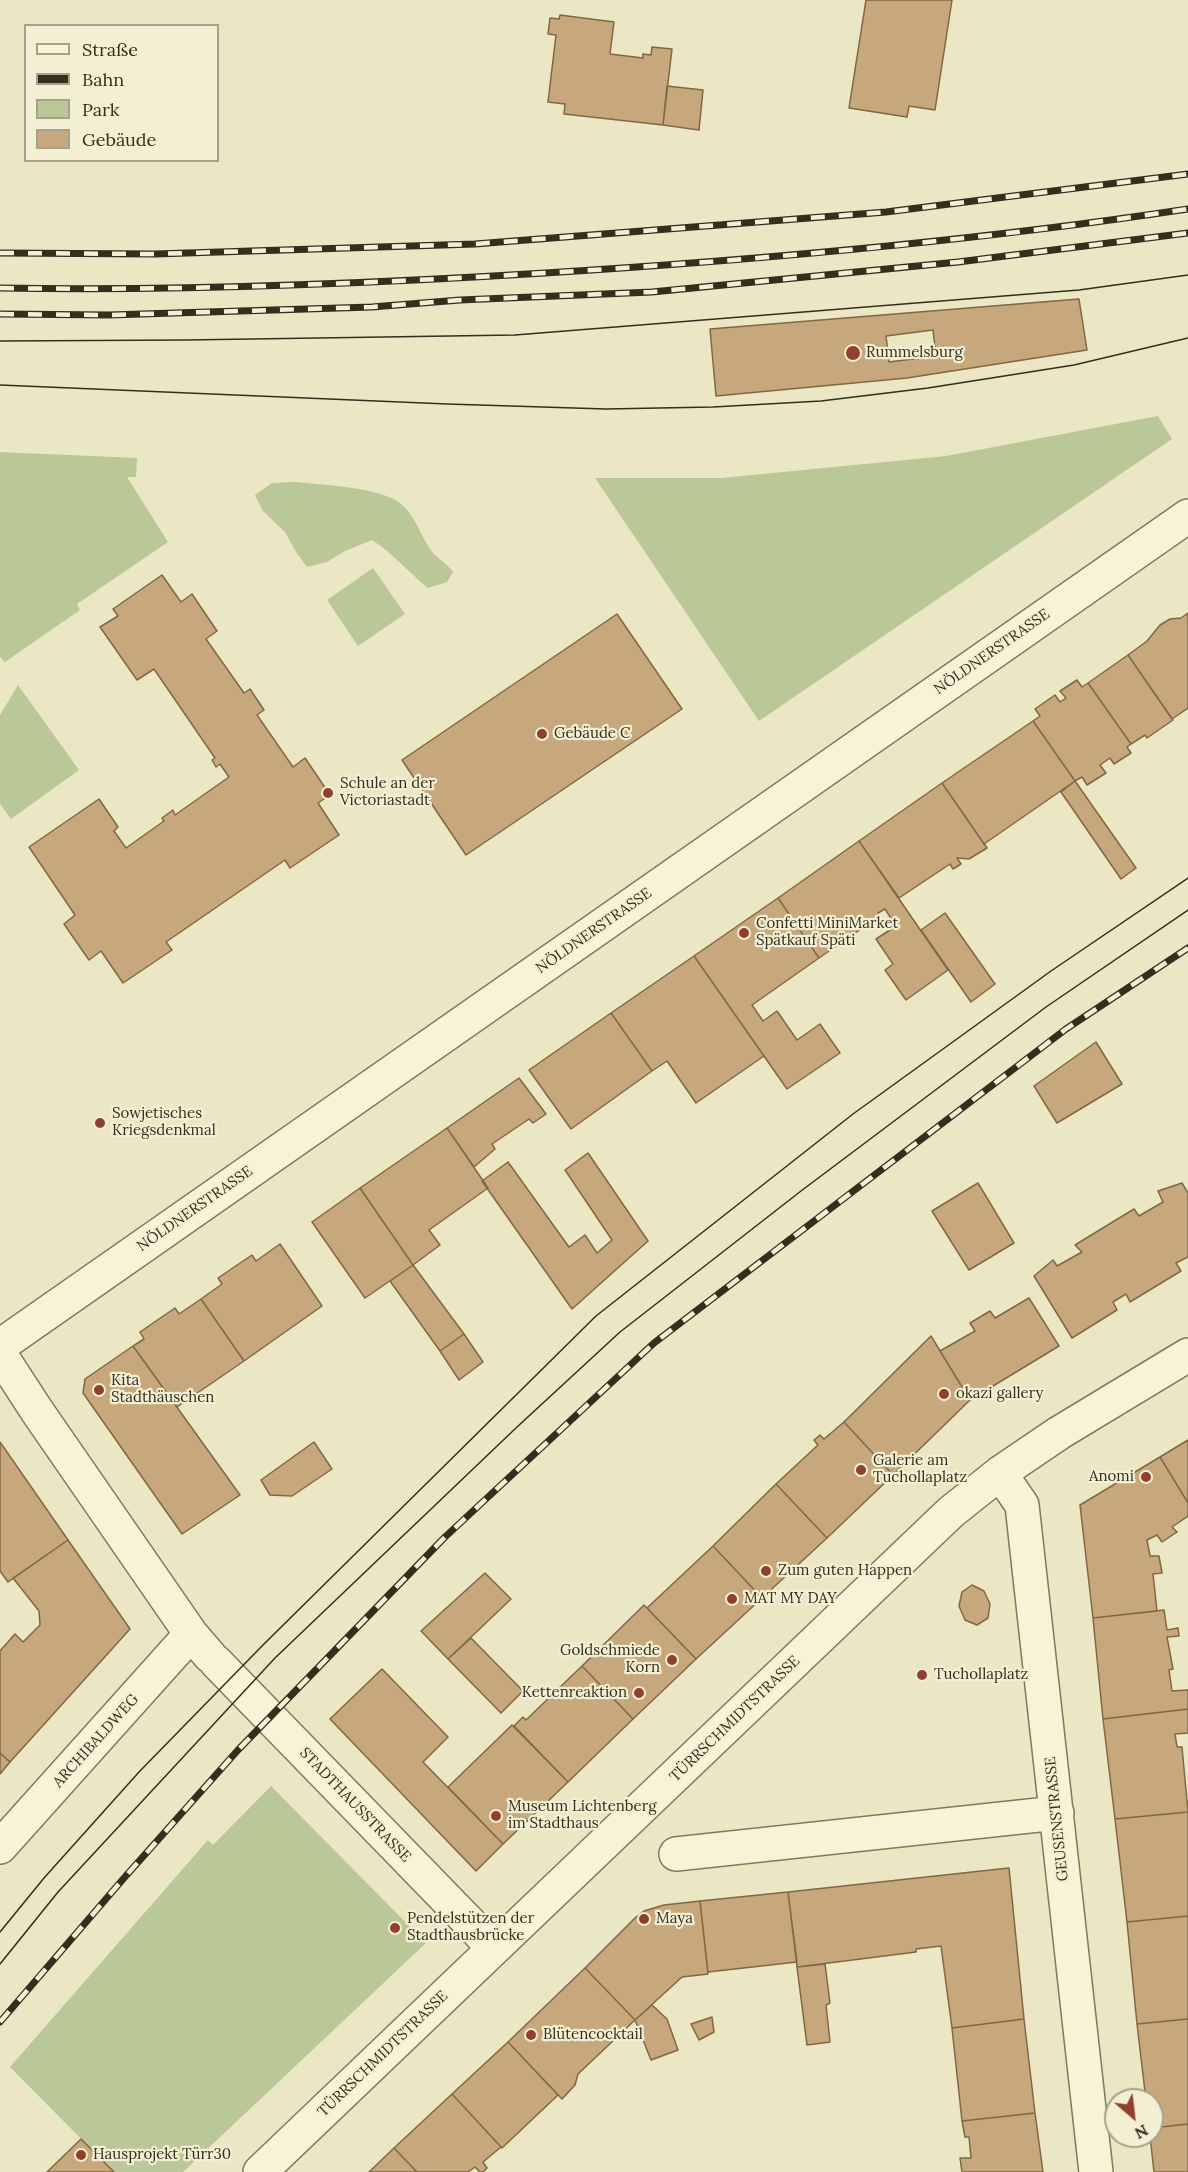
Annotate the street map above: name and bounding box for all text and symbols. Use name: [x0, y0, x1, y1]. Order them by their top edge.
legend: [24, 24, 219, 162]
text: Straße: [82, 38, 138, 61]
text: Bahn: [82, 68, 124, 91]
text: Park: [82, 98, 119, 121]
text: Gebäude: [82, 128, 156, 151]
marker: Rummelsburg: [844, 344, 862, 362]
place label: Rummelsburg: [866, 344, 963, 362]
street label: NÖLDNERSTRASSE: [931, 605, 1053, 699]
place label: Gebäude C: [554, 725, 630, 743]
marker: Gebäude C: [535, 727, 549, 741]
place label: Schule an der Victoriastadt: [340, 775, 435, 810]
marker: Schule an der Victoriastadt: [321, 786, 335, 800]
street label: NÖLDNERSTRASSE: [533, 884, 655, 978]
place label: Confetti MiniMarket Spätkauf Späti: [756, 915, 898, 950]
marker: Confetti MiniMarket Spätkauf Späti: [737, 926, 751, 940]
place label: Sowjetisches Kriegsdenkmal: [112, 1105, 216, 1140]
marker: Sowjetisches Kriegsdenkmal: [93, 1116, 107, 1130]
street label: NÖLDNERSTRASSE: [134, 1162, 256, 1256]
place label: Kita Stadthäuschen: [111, 1372, 214, 1407]
marker: Kita Stadthäuschen: [92, 1383, 106, 1397]
place label: okazi gallery: [956, 1385, 1043, 1403]
marker: okazi gallery: [937, 1387, 951, 1401]
place label: Galerie am Tuchollaplatz: [873, 1452, 967, 1487]
marker: Galerie am Tuchollaplatz: [854, 1463, 868, 1477]
place label: Anomi: [1089, 1468, 1134, 1486]
marker: Anomi: [1139, 1470, 1153, 1484]
place label: Zum guten Happen: [778, 1562, 912, 1580]
marker: Zum guten Happen: [759, 1564, 773, 1578]
place label: MAT MY DAY: [744, 1590, 837, 1608]
marker: MAT MY DAY: [725, 1592, 739, 1606]
place label: Goldschmiede Korn: [560, 1642, 660, 1677]
street label: TÜRRSCHMIDTSTRASSE: [666, 1652, 804, 1786]
marker: Goldschmiede Korn: [665, 1653, 679, 1667]
place label: Tuchollaplatz: [934, 1666, 1028, 1684]
marker: Tuchollaplatz: [915, 1668, 929, 1682]
place label: Kettenreaktion: [522, 1684, 627, 1702]
marker: Kettenreaktion: [632, 1686, 646, 1700]
street label: ARCHIBALDWEG: [49, 1691, 143, 1791]
street label: STADTHAUSSTRASSE: [296, 1744, 414, 1866]
street label: GEUSENSTRASSE: [1042, 1756, 1072, 1882]
place label: Museum Lichtenberg im Stadthaus: [508, 1798, 656, 1833]
marker: Museum Lichtenberg im Stadthaus: [489, 1809, 503, 1823]
place label: Pendelstützen der Stadthausbrücke: [407, 1910, 534, 1945]
place label: Maya: [656, 1910, 693, 1928]
marker: Maya: [637, 1912, 651, 1926]
marker: Pendelstützen der Stadthausbrücke: [388, 1921, 402, 1935]
street label: TÜRRSCHMIDTSTRASSE: [314, 1987, 452, 2121]
place label: Blütencocktail: [543, 2026, 643, 2044]
marker: Blütencocktail: [524, 2028, 538, 2042]
north arrow: [1104, 2088, 1164, 2148]
text: N: [1131, 2120, 1152, 2144]
place label: Hausprojekt Türr30: [93, 2146, 231, 2164]
marker: Hausprojekt Türr30: [74, 2148, 88, 2162]

